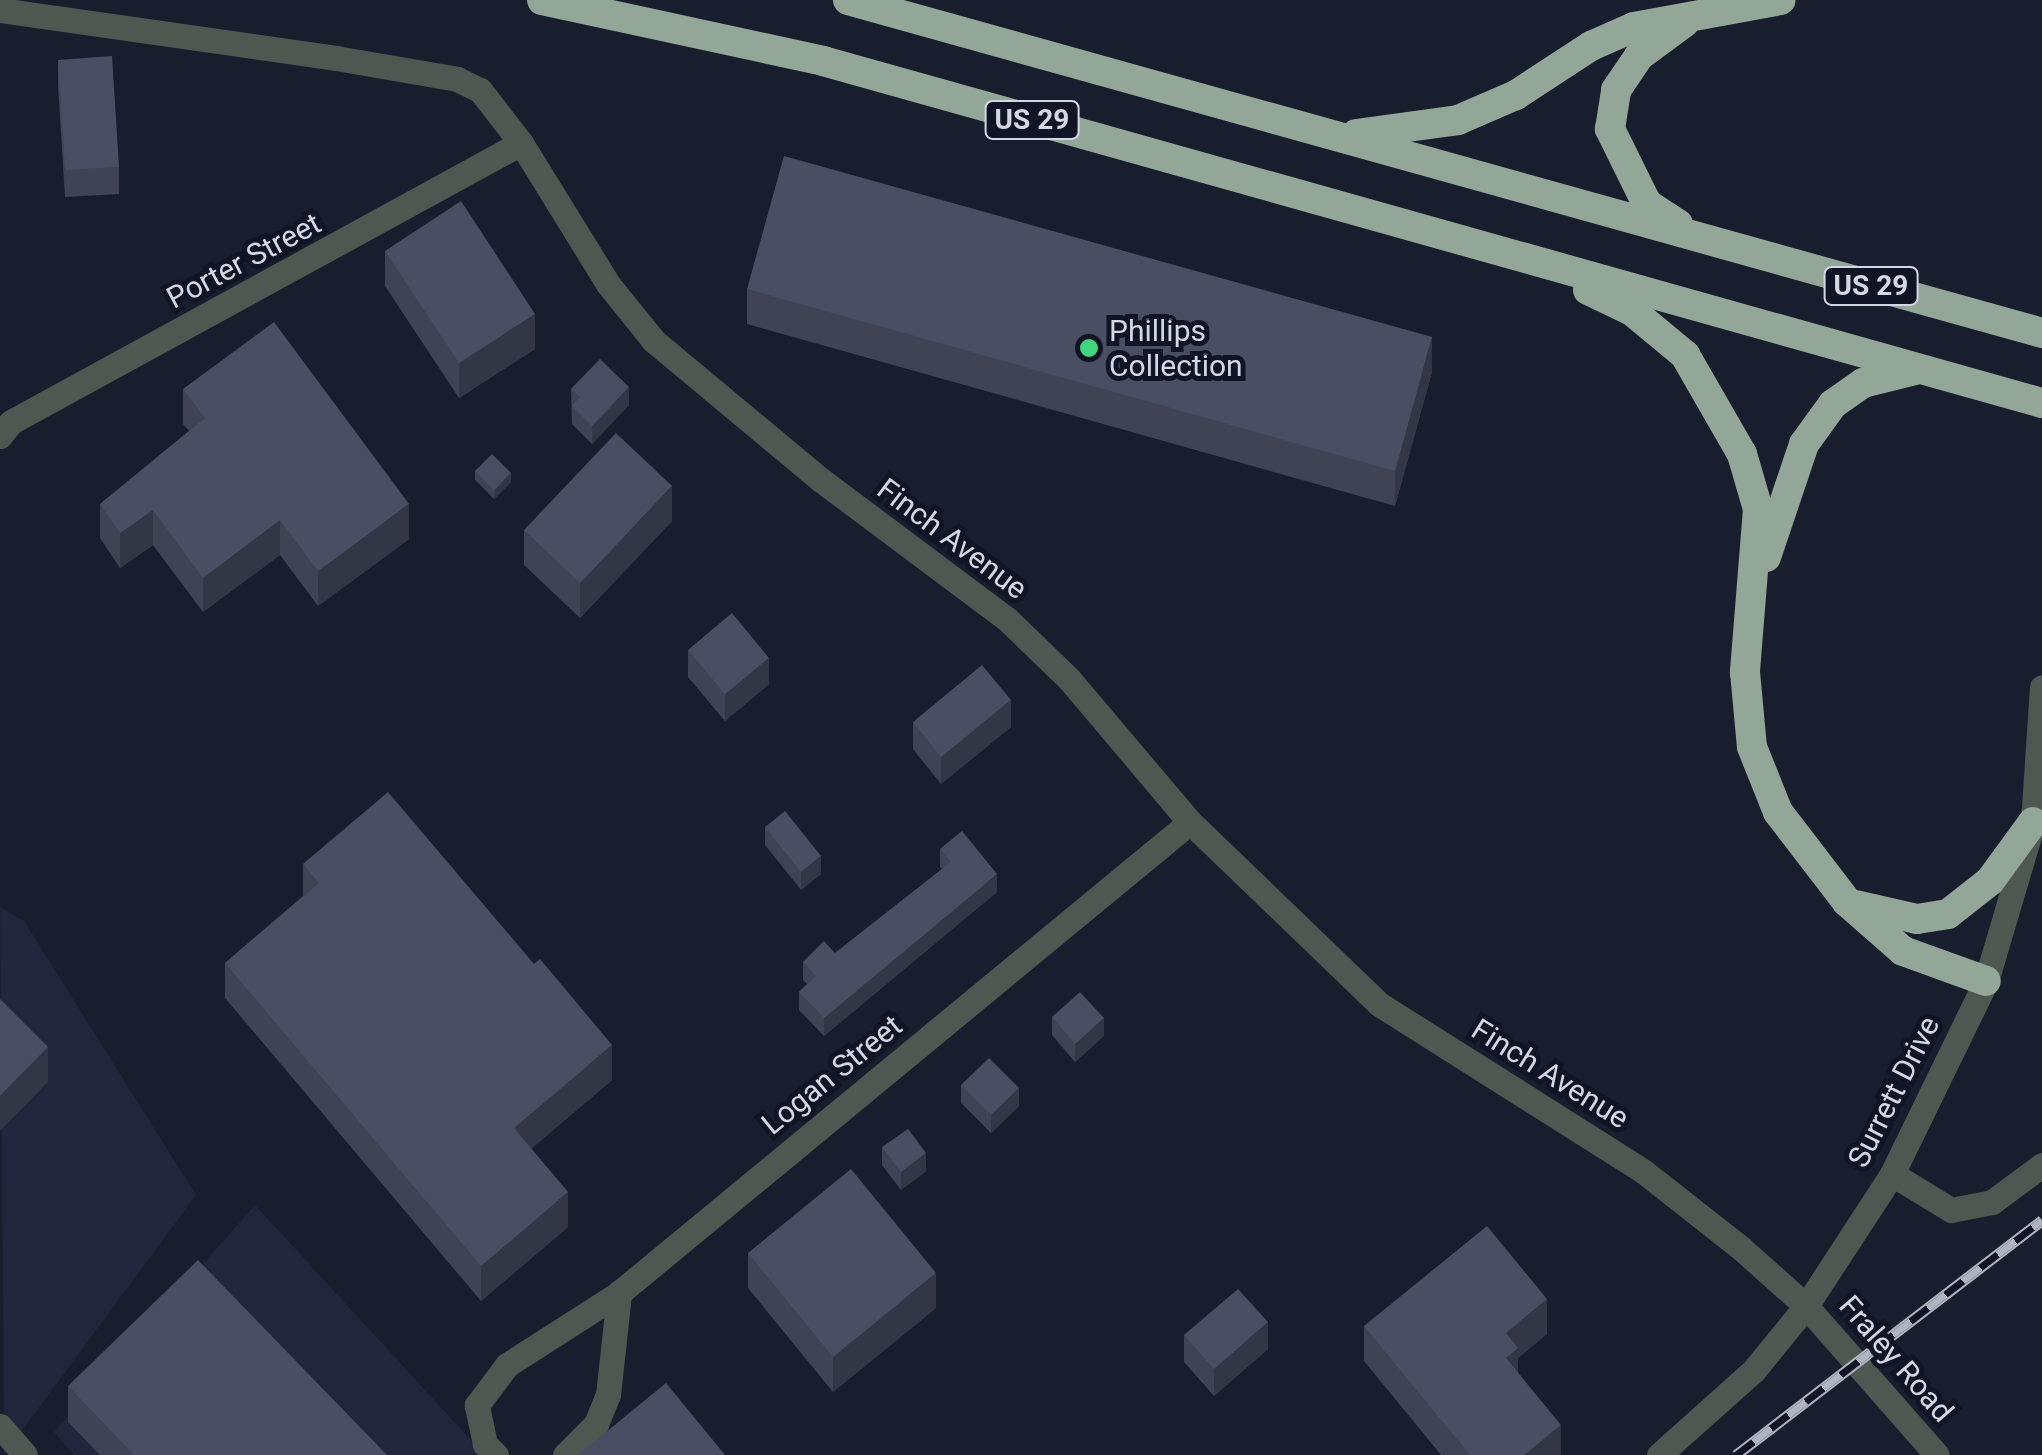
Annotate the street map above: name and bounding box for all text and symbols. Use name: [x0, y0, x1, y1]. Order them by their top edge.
road number: US 29: [984, 97, 1080, 143]
street label: Porter Street: [161, 205, 327, 317]
road number: US 29: [1824, 263, 1918, 309]
place label: Phillips Collection: [1109, 313, 1243, 384]
marker: Phillips Collection: [1078, 337, 1100, 359]
street label: Finch Avenue: [870, 471, 1034, 607]
street label: Logan Street: [755, 1008, 909, 1142]
street label: Surrett Drive: [1841, 1010, 1947, 1174]
street label: Finch Avenue: [1465, 1012, 1635, 1136]
street label: Fraley Road: [1831, 1288, 1961, 1430]

